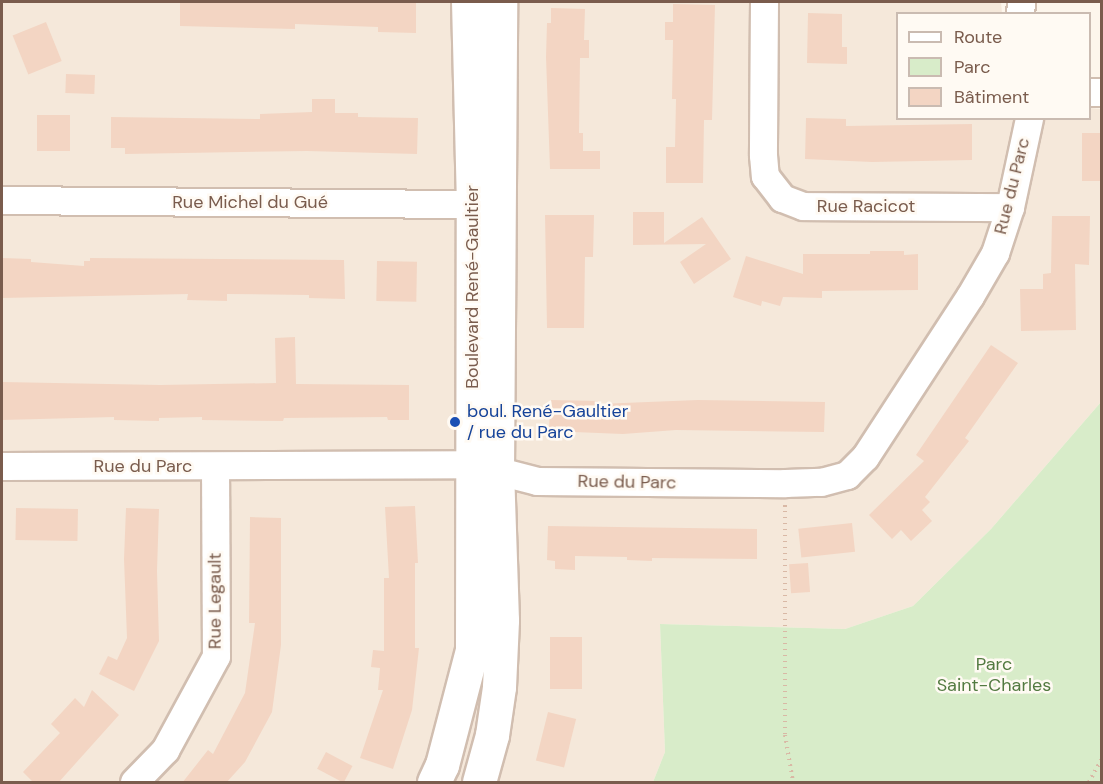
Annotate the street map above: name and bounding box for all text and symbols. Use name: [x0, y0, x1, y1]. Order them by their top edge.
legend: [896, 12, 1091, 120]
text: Route: [954, 25, 1002, 49]
text: Parc: [954, 55, 990, 79]
text: Bâtiment: [954, 85, 1029, 109]
street label: Rue du Parc: [990, 135, 1034, 237]
street label: Boulevard René-Gaultier: [461, 185, 483, 389]
street label: Rue Michel du Gué: [172, 191, 328, 213]
street label: Rue Racicot: [817, 195, 915, 217]
place label: boul. René-Gaultier / rue du Parc: [467, 401, 628, 444]
marker: boul. René-Gaultier / rue du Parc: [448, 415, 462, 429]
street label: Rue du Parc: [94, 455, 192, 477]
street label: Rue du Parc: [577, 470, 677, 494]
street label: Rue Legault: [204, 553, 226, 649]
park label: Parc Saint-Charles: [937, 654, 1051, 696]

